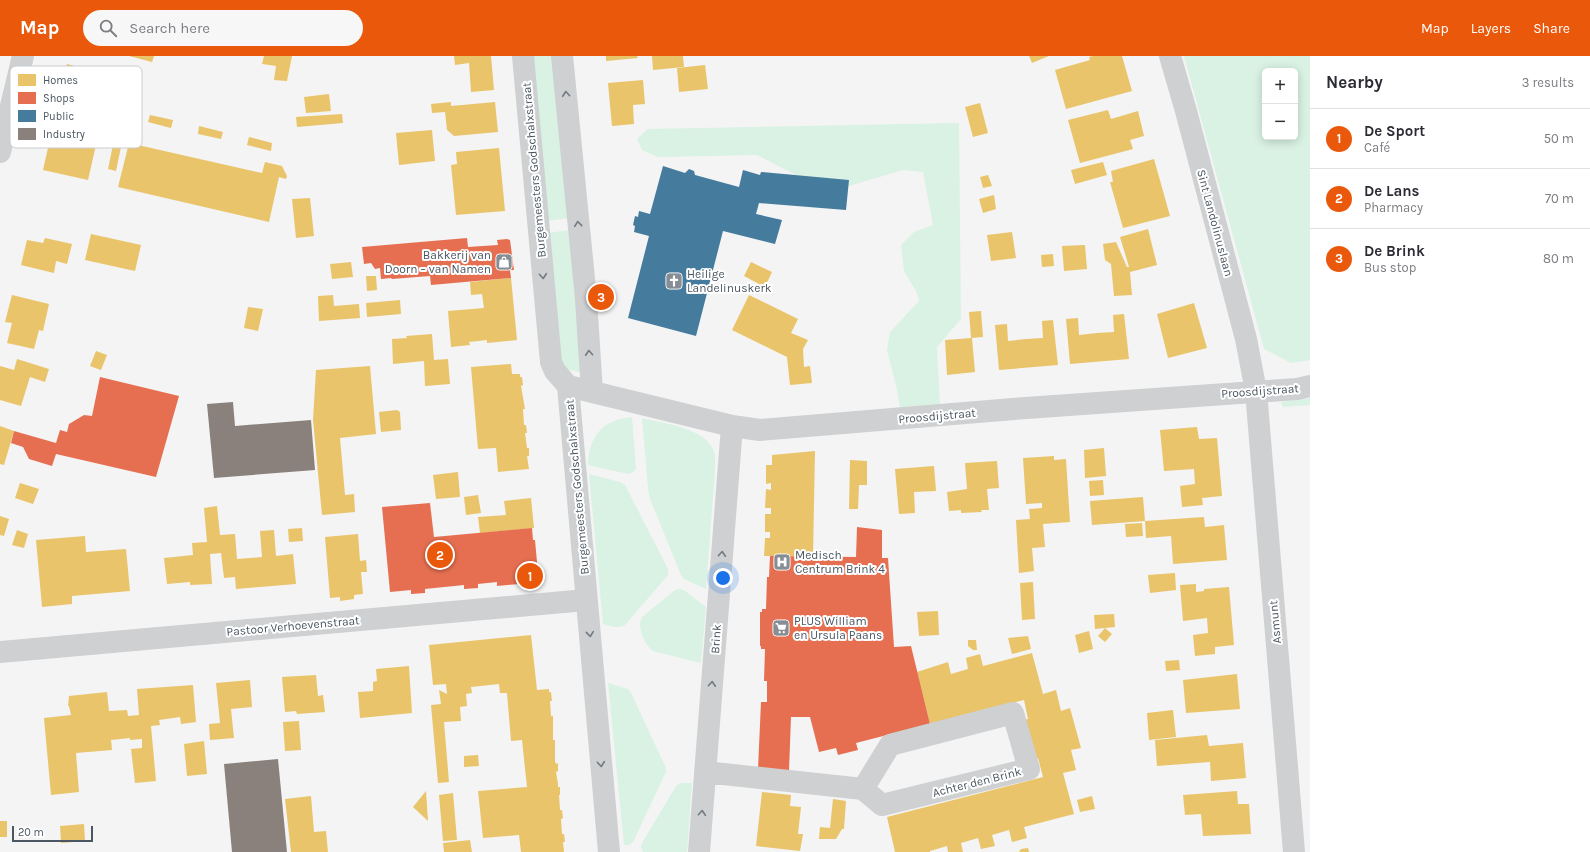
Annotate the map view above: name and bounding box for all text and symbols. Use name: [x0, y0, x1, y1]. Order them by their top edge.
search box: [83, 10, 363, 46]
text: Map: [20, 17, 59, 39]
icon: search: [97, 17, 119, 39]
text: Search here: [129, 19, 210, 37]
text: Map: [1421, 20, 1449, 37]
text: Layers: [1471, 20, 1511, 37]
text: Share: [1533, 20, 1570, 37]
legend: [10, 66, 142, 148]
map controls: [1262, 68, 1298, 140]
button: +: [1262, 68, 1298, 104]
text: Nearby: [1326, 72, 1383, 92]
text: Homes: [43, 74, 78, 87]
text: 3 results: [1522, 75, 1574, 90]
street label: Burgemeesters Godschalxstraat: [519, 81, 549, 258]
one-way arrow: [562, 91, 571, 97]
text: Shops: [43, 92, 75, 105]
button: −: [1262, 104, 1298, 140]
text: Public: [43, 110, 75, 123]
text: De Sport: [1364, 122, 1425, 140]
text: Industry: [43, 128, 85, 141]
text: 1: [1337, 131, 1341, 146]
text: 50 m: [1544, 131, 1574, 146]
text: Café: [1364, 140, 1390, 155]
street label: Sint Landolinuslaan: [1194, 168, 1236, 278]
text: De Lans: [1364, 182, 1420, 200]
text: 2: [1335, 191, 1343, 206]
text: 70 m: [1545, 191, 1574, 206]
text: Pharmacy: [1364, 200, 1423, 215]
one-way arrow: [574, 221, 583, 227]
text: De Brink: [1364, 242, 1425, 260]
place label: Bakkerij van Doorn – van Namen: [385, 248, 491, 276]
text: 3: [1335, 251, 1343, 266]
text: 80 m: [1543, 251, 1574, 266]
shop icon: Bakkerij van Doorn – van Namen: [494, 252, 514, 272]
text: Bus stop: [1364, 260, 1416, 275]
place label: Heilige Landelinuskerk: [687, 267, 772, 295]
church icon: Heilige Landelinuskerk: [664, 271, 684, 291]
one-way arrow: [539, 273, 548, 279]
pin: 3: [588, 282, 614, 312]
one-way arrow: [585, 350, 594, 356]
street label: Proosdijstraat: [1221, 381, 1300, 401]
street label: Burgemeesters Godschalxstraat: [562, 398, 592, 575]
street label: Proosdijstraat: [898, 406, 977, 426]
pin: 2: [427, 540, 453, 570]
place label: Medisch Centrum Brink 4: [795, 548, 885, 576]
one-way arrow: [718, 551, 727, 557]
hospital icon: Medisch Centrum Brink 4: [772, 552, 792, 572]
pin: 1: [517, 561, 543, 591]
your location: [713, 568, 733, 588]
street label: Asmunt: [1266, 599, 1284, 644]
street label: Pastoor Verhoevenstraat: [226, 613, 361, 639]
place label: PLUS William en Ursula Paans: [794, 614, 882, 642]
supermarket icon: PLUS William en Ursula Paans: [771, 618, 791, 638]
street label: Brink: [708, 624, 724, 654]
one-way arrow: [585, 631, 594, 637]
one-way arrow: [708, 680, 717, 687]
one-way arrow: [597, 761, 606, 767]
street label: Achter den Brink: [931, 764, 1023, 800]
one-way arrow: [698, 810, 707, 816]
scale bar: [12, 824, 93, 843]
text: 20 m: [18, 826, 44, 839]

